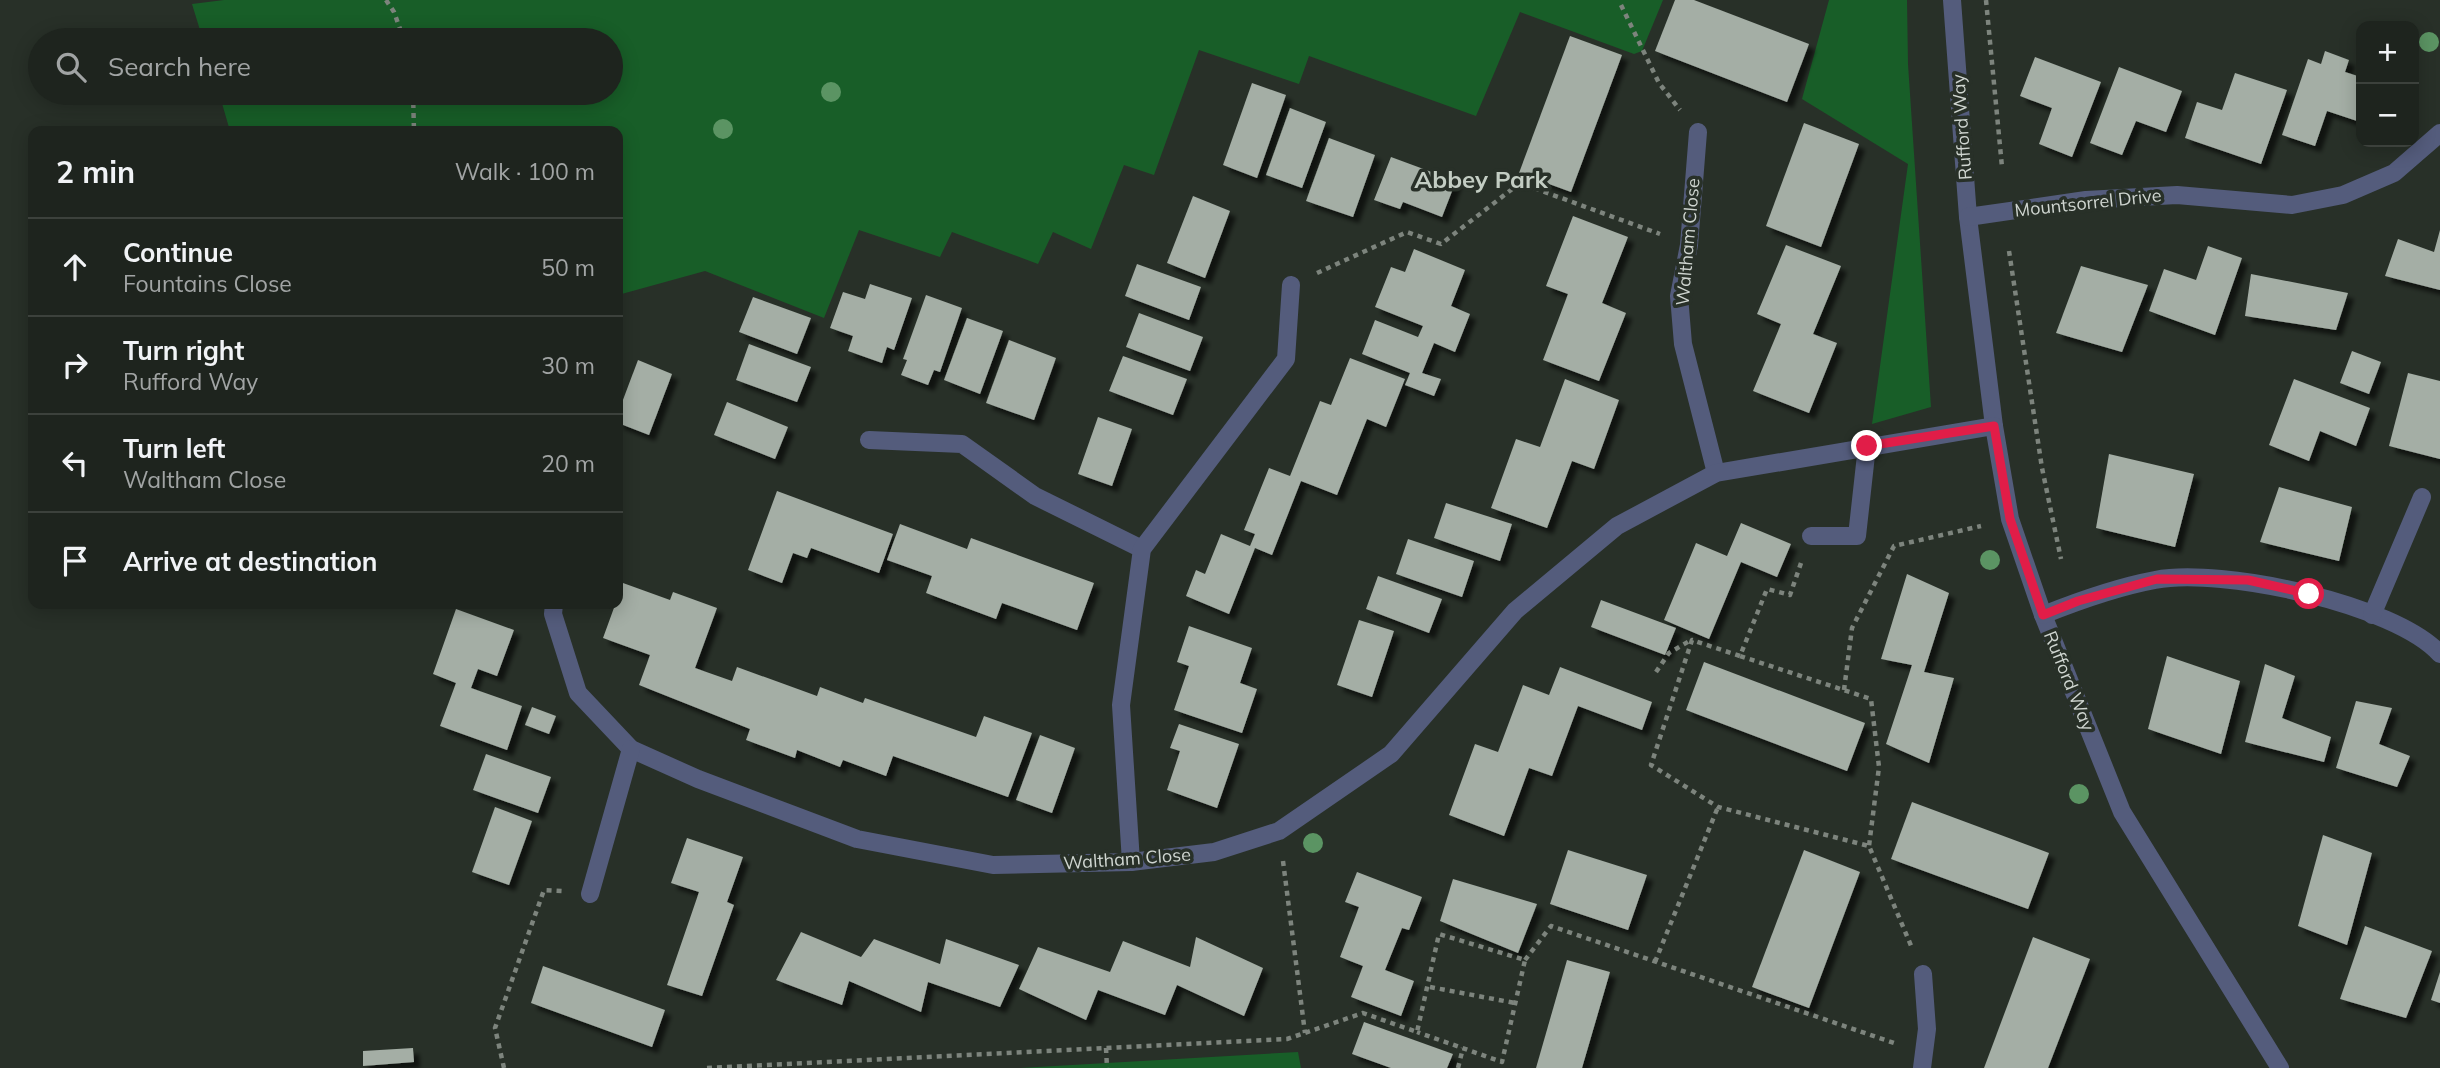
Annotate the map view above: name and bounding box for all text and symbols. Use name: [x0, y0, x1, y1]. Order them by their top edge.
map controls: [2356, 21, 2419, 147]
button: +: [2356, 21, 2419, 84]
search box: [28, 28, 623, 105]
icon: search: [52, 48, 90, 86]
text: Search here: [108, 50, 251, 83]
street label: Rufford Way: [1946, 73, 1977, 181]
button: −: [2356, 84, 2419, 147]
text: 2 min: [56, 153, 135, 191]
text: Walk · 100 m: [455, 157, 595, 186]
district label: Abbey Park: [1414, 164, 1548, 194]
street label: Waltham Close: [1670, 177, 1705, 307]
street label: Mountsorrel Drive: [2013, 183, 2162, 222]
text: Continue: [123, 236, 233, 269]
icon: ahead: [56, 248, 94, 286]
text: 50 m: [541, 253, 595, 282]
text: Fountains Close: [123, 269, 292, 298]
text: Turn right: [123, 334, 244, 367]
icon: right: [56, 346, 94, 384]
text: 30 m: [541, 351, 595, 380]
text: Rufford Way: [123, 367, 258, 396]
route end: [1851, 430, 1882, 461]
text: Turn left: [123, 432, 225, 465]
icon: left: [56, 444, 94, 482]
text: 20 m: [541, 449, 595, 478]
text: Waltham Close: [123, 465, 286, 494]
icon: arrive: [56, 542, 94, 580]
text: Arrive at destination: [123, 545, 378, 578]
route start: [2293, 578, 2324, 609]
street label: Rufford Way: [2039, 627, 2100, 735]
street label: Waltham Close: [1062, 843, 1192, 874]

